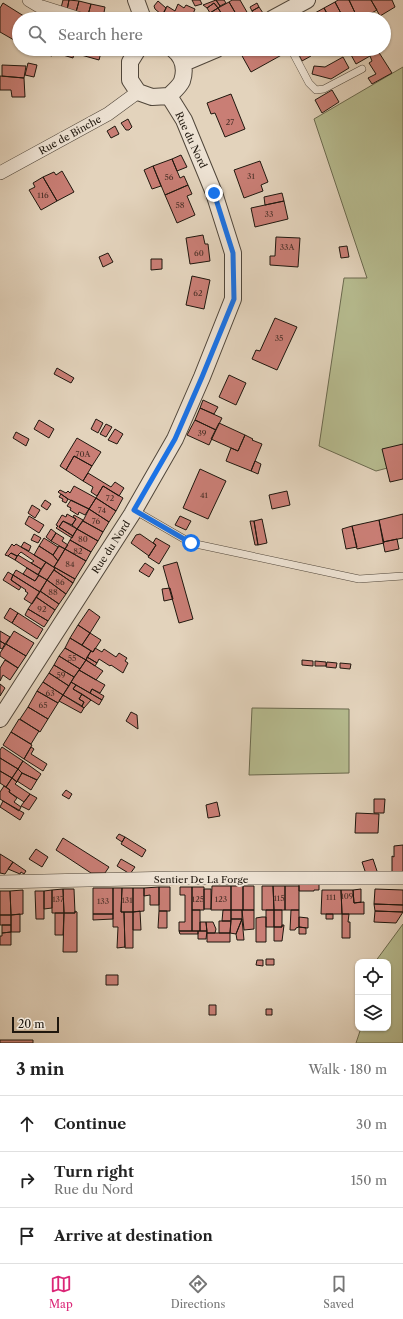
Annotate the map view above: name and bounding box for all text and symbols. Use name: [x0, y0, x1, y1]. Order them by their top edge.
search box: [12, 12, 391, 56]
icon: search: [26, 23, 48, 45]
text: Search here: [58, 25, 143, 44]
street label: Rue du Nord: [172, 110, 210, 170]
street label: Rue de Binche: [36, 112, 104, 158]
house number: 27: [226, 117, 234, 127]
house number: 31: [247, 171, 256, 181]
house number: 56: [164, 172, 174, 182]
route end: [205, 184, 223, 202]
house number: 116: [37, 190, 49, 200]
house number: 58: [175, 200, 185, 210]
house number: 33: [265, 209, 273, 219]
house number: 33A: [280, 242, 295, 252]
house number: 60: [194, 248, 204, 258]
house number: 62: [193, 288, 203, 298]
house number: 35: [275, 333, 283, 343]
house number: 39: [197, 428, 207, 438]
house number: 70A: [76, 449, 91, 459]
house number: 41: [200, 490, 209, 500]
house number: 72: [106, 493, 115, 503]
house number: 74: [98, 505, 107, 515]
house number: 76: [92, 516, 101, 526]
street label: Rue du Nord: [89, 518, 133, 576]
house number: 80: [78, 534, 88, 544]
route start: [182, 534, 200, 552]
house number: 82: [73, 546, 83, 556]
house number: 84: [65, 559, 75, 569]
house number: 86: [55, 577, 65, 587]
house number: 88: [48, 587, 58, 597]
house number: 92: [37, 604, 47, 614]
house number: 55: [68, 653, 76, 663]
house number: 59: [56, 670, 66, 680]
house number: 63: [45, 688, 55, 698]
house number: 65: [38, 700, 48, 710]
street label: Sentier De La Forge: [154, 873, 249, 886]
house number: 109: [340, 891, 354, 901]
house number: 111: [326, 892, 337, 902]
house number: 115: [273, 893, 285, 903]
house number: 137: [52, 894, 64, 904]
house number: 125: [192, 894, 204, 904]
house number: 123: [215, 894, 227, 904]
house number: 131: [121, 895, 133, 905]
house number: 133: [97, 896, 109, 906]
map controls: [355, 959, 391, 1031]
button: locate: [355, 959, 391, 995]
button: layers: [355, 995, 391, 1031]
scale bar: [12, 1015, 59, 1034]
text: 20 m: [18, 1017, 44, 1031]
text: 3 min: [16, 1059, 65, 1079]
text: Walk · 180 m: [308, 1061, 387, 1077]
icon: ahead: [16, 1113, 38, 1135]
text: Continue: [54, 1114, 126, 1133]
text: 30 m: [356, 1116, 387, 1132]
text: Turn right: [54, 1162, 134, 1181]
icon: right: [16, 1169, 38, 1191]
text: 150 m: [351, 1172, 387, 1188]
text: Rue du Nord: [54, 1181, 133, 1197]
icon: arrive: [16, 1225, 38, 1247]
text: Arrive at destination: [54, 1226, 213, 1245]
tab: Map: [49, 1273, 73, 1311]
tab: Directions: [171, 1273, 225, 1311]
tab: Saved: [323, 1273, 354, 1311]

